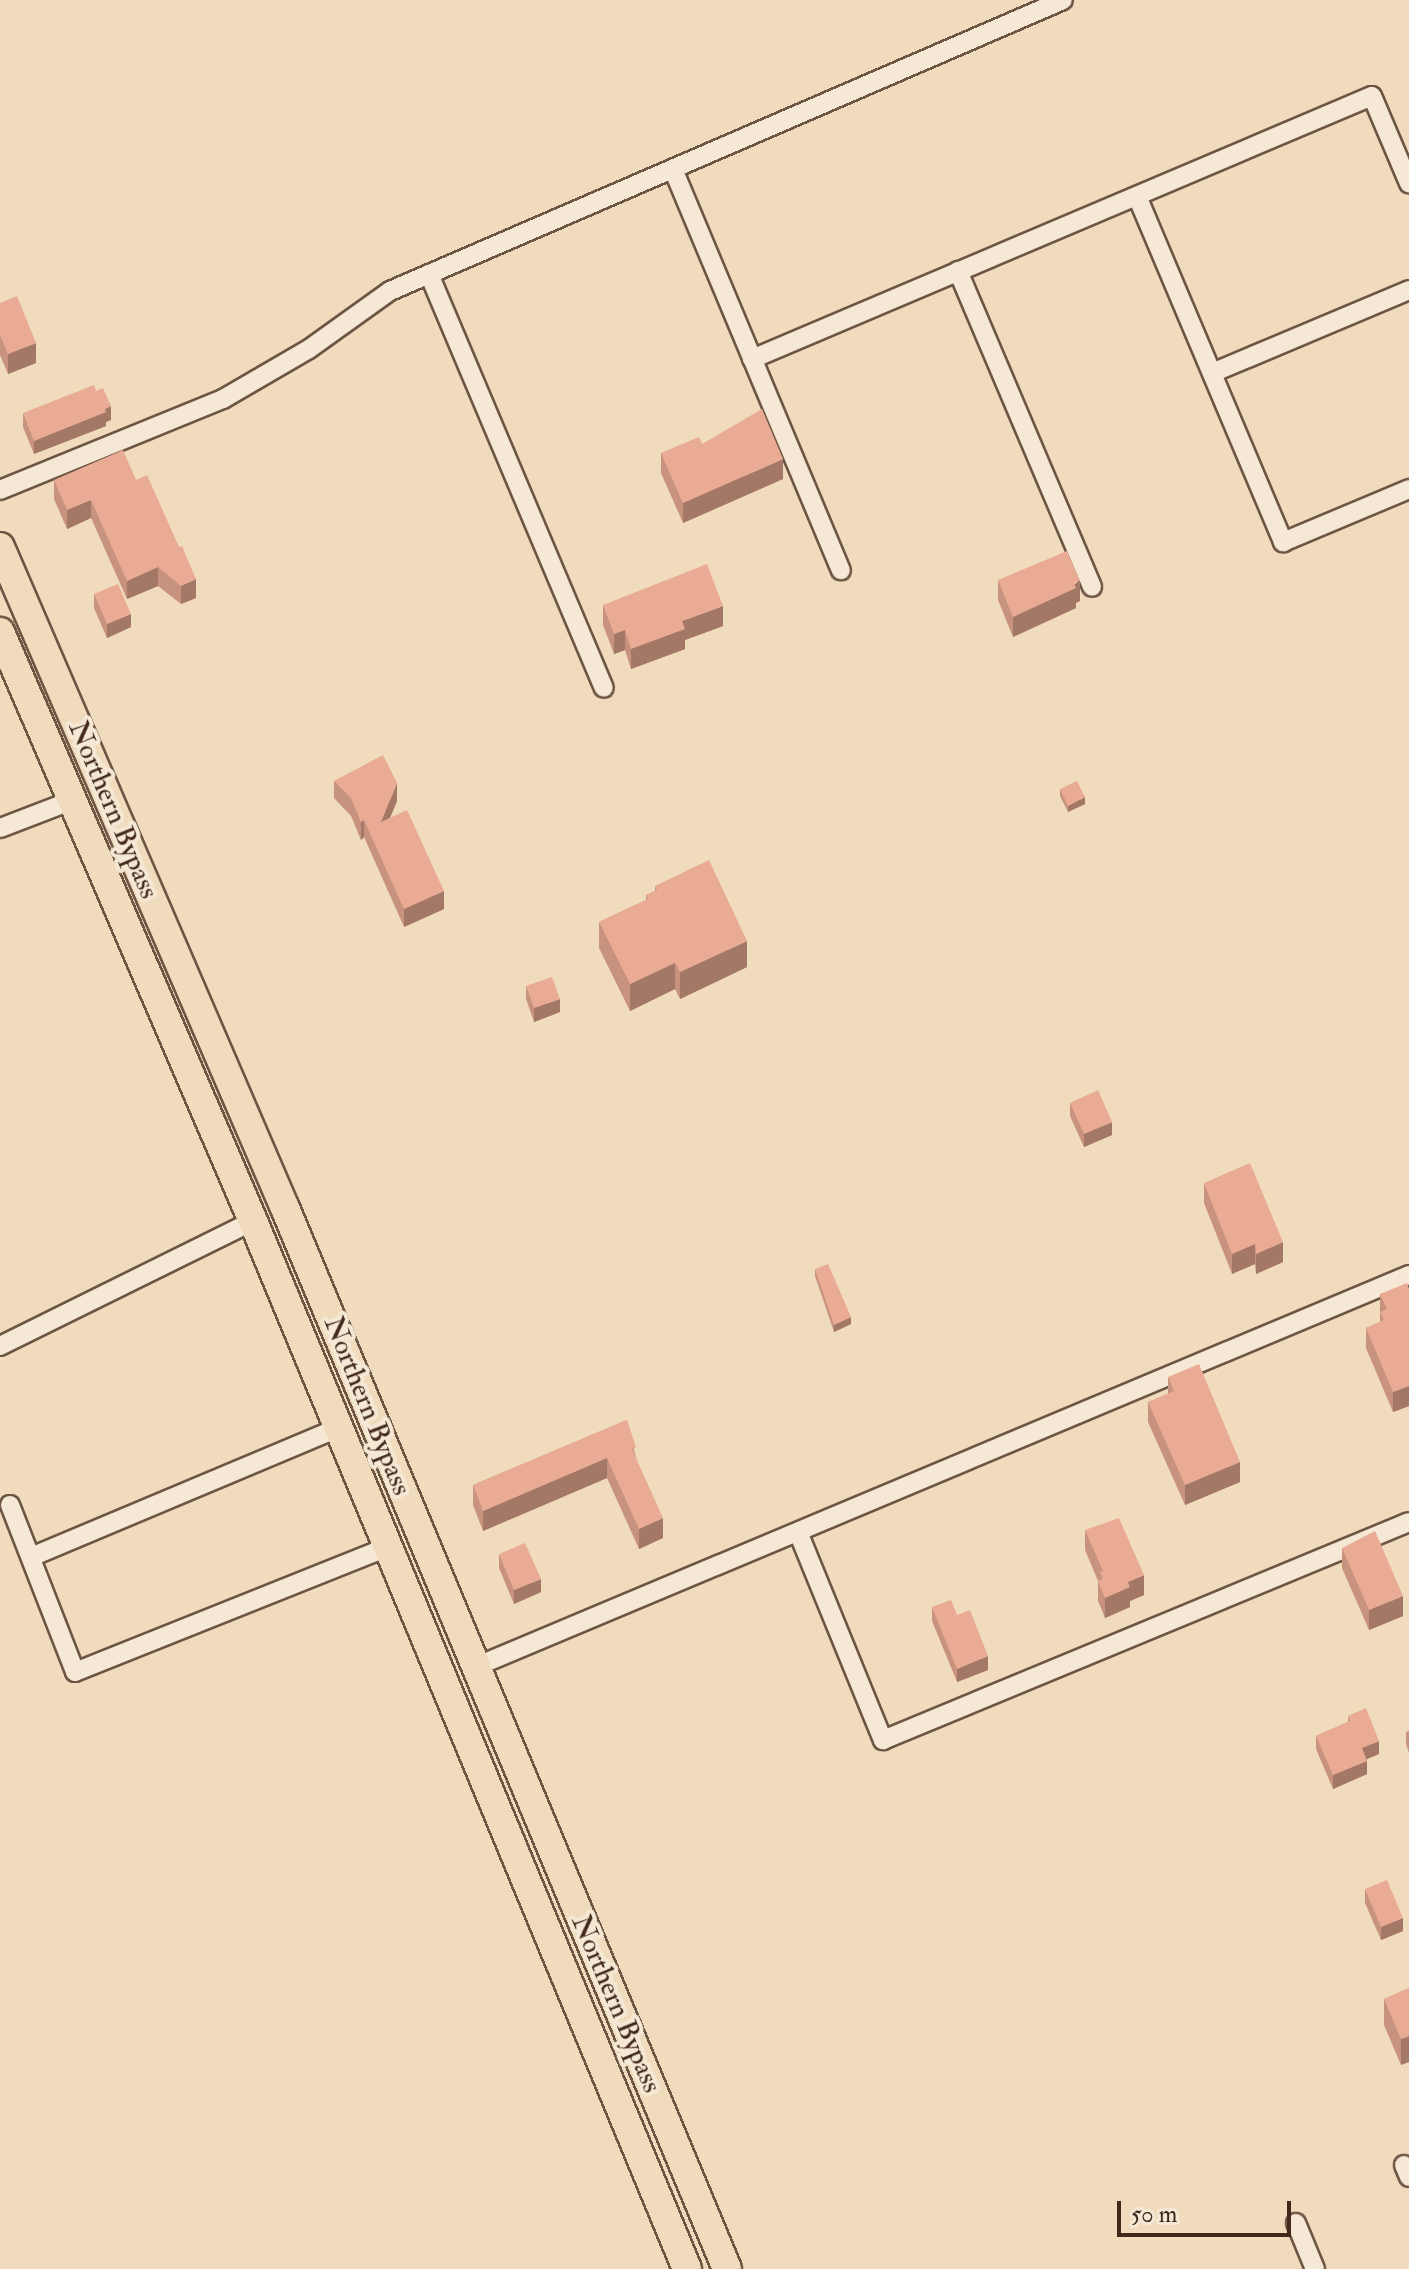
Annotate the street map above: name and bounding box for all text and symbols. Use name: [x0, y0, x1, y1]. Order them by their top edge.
street label: Northern Bypass: [60, 716, 166, 904]
street label: Northern Bypass: [316, 1312, 418, 1500]
street label: Northern Bypass: [563, 1910, 669, 2098]
scale bar: [1121, 2185, 1295, 2235]
text: 50 m: [1131, 2199, 1177, 2230]

